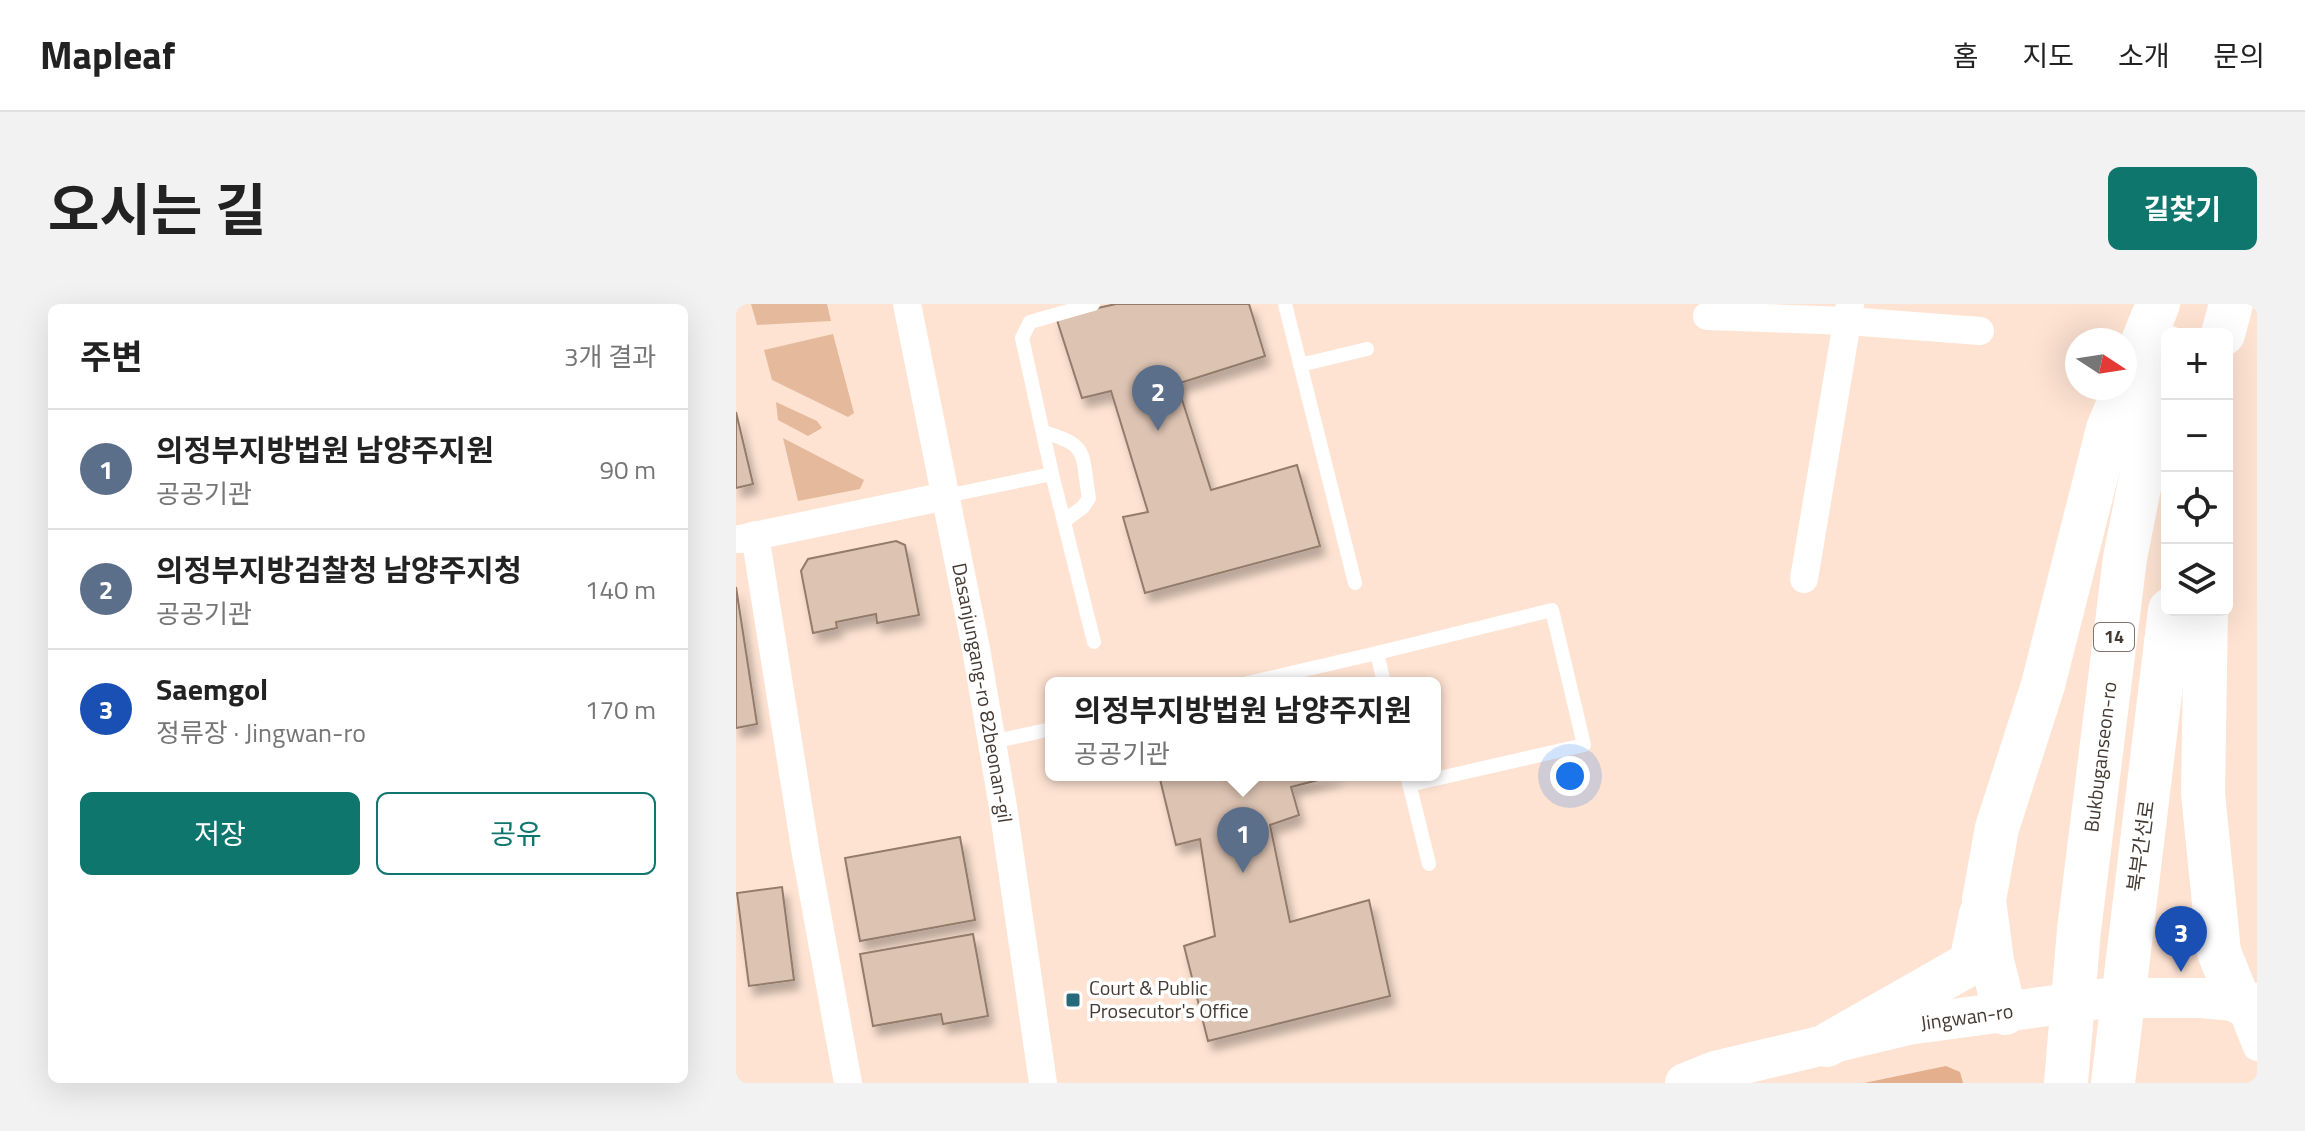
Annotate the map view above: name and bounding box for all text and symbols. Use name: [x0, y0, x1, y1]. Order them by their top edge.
text: Mapleaf: [40, 26, 175, 84]
text: 홈: [1953, 34, 1978, 77]
text: 지도: [2022, 34, 2074, 77]
text: 소개: [2118, 34, 2169, 77]
text: 문의: [2213, 34, 2265, 77]
text: 오시는 길: [48, 167, 266, 252]
button: 길찾기: [2108, 167, 2257, 250]
north arrow: [2065, 328, 2137, 400]
map controls: [2161, 328, 2233, 616]
button: +: [2161, 328, 2233, 400]
text: 주변: [80, 330, 143, 382]
text: 3개 결과: [564, 337, 656, 376]
pin: 2: [1132, 365, 1184, 431]
button: −: [2161, 400, 2233, 472]
text: 의정부지방법원 남양주지원: [156, 427, 494, 473]
text: 1: [99, 450, 113, 489]
text: 90 m: [599, 450, 656, 489]
button: locate: [2161, 472, 2233, 544]
text: 공공기관: [156, 474, 252, 513]
button: layers: [2161, 544, 2233, 616]
text: 의정부지방검찰청 남양주지청: [156, 547, 521, 593]
street label: Dasanjungang-ro 82beonan-gil: [944, 560, 1021, 825]
text: 2: [99, 570, 113, 609]
text: 140 m: [585, 570, 656, 609]
text: 공공기관: [156, 594, 252, 633]
road number: 14: [2094, 623, 2134, 651]
text: Saemgol: [156, 666, 268, 712]
popup: [1045, 677, 1441, 781]
street label: Bukbuganseon-ro: [2075, 680, 2125, 834]
text: 의정부지방법원 남양주지원: [1074, 687, 1412, 733]
text: 3: [99, 690, 113, 729]
text: 170 m: [585, 690, 656, 729]
text: 정류장 · Jingwan-ro: [156, 713, 366, 752]
text: 공공기관: [1074, 734, 1170, 773]
your location: [1550, 756, 1590, 796]
button: 저장: [80, 792, 360, 875]
button: 공유: [376, 792, 656, 875]
street label: 북부간선로: [2119, 798, 2162, 894]
pin: 1: [1217, 807, 1269, 873]
pin: 3: [2155, 906, 2207, 972]
place label: Court & Public Prosecutor's Office: [1089, 972, 1249, 1026]
marker: Court & Public Prosecutor's Office: [1064, 991, 1082, 1009]
street label: Jingwan-ro: [1918, 995, 2015, 1038]

